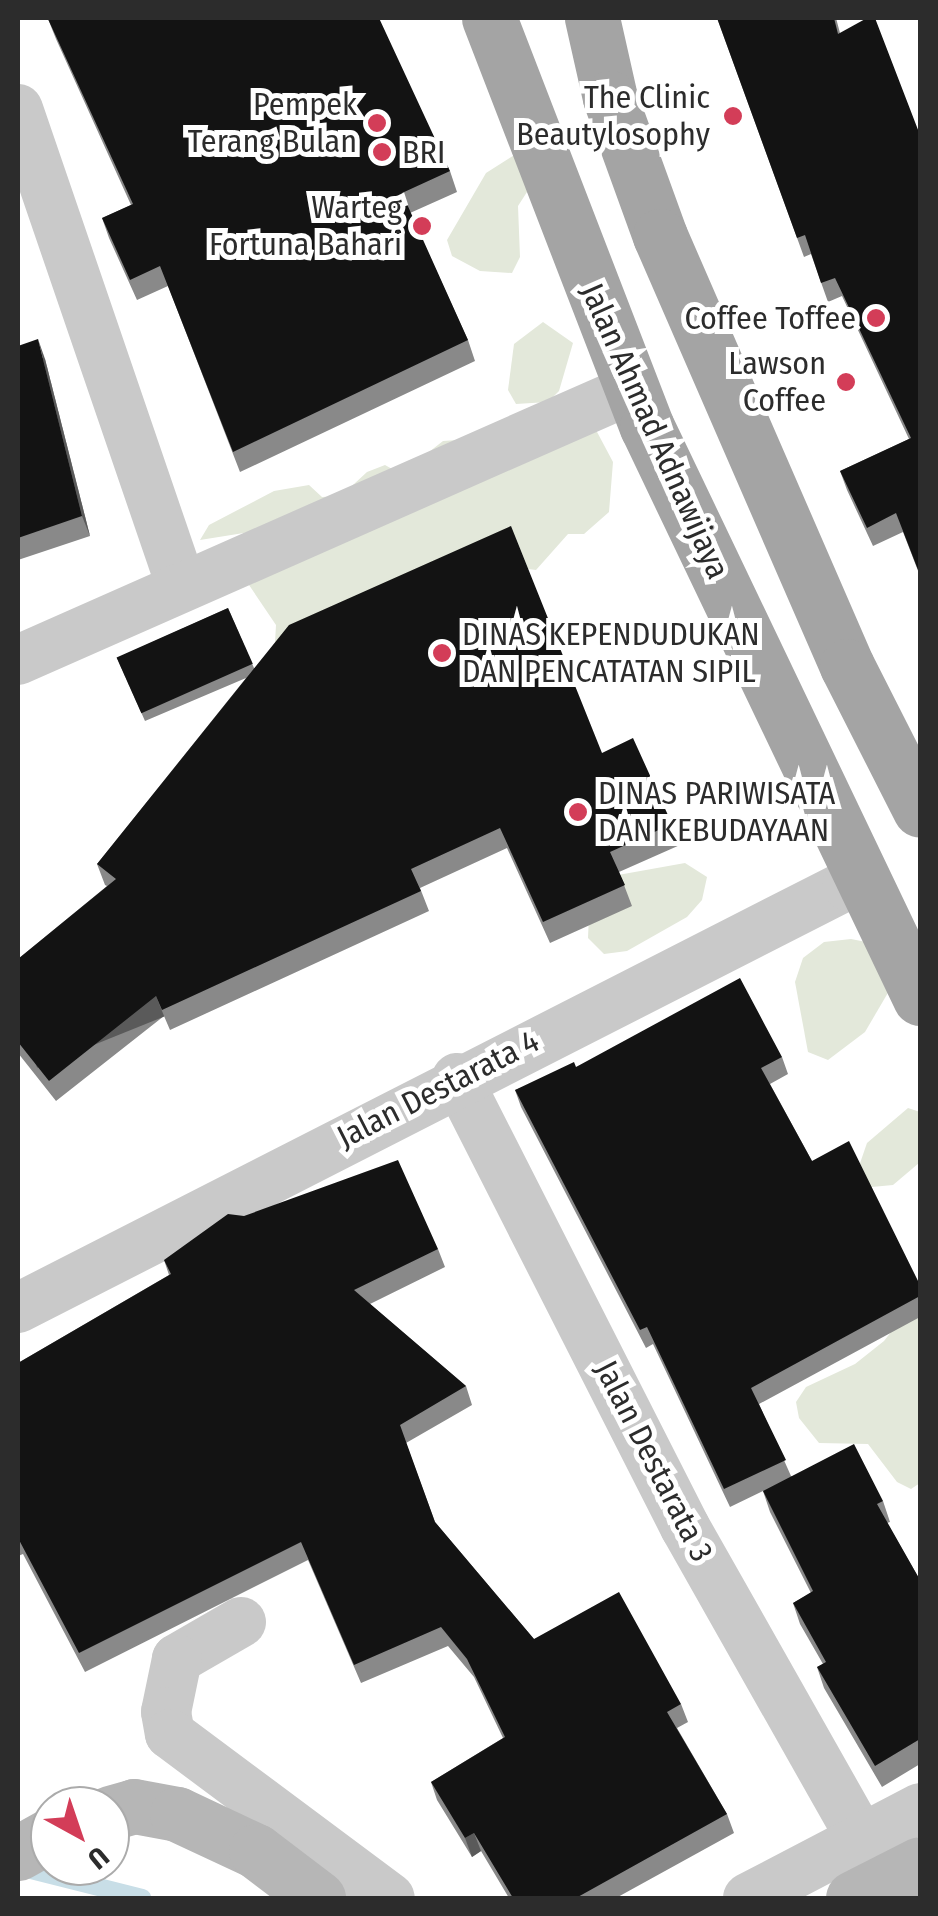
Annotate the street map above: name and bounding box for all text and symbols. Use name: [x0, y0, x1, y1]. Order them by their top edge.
place label: The Clinic Beautylosophy: [516, 79, 710, 154]
place label: Pempek Terang Bulan: [188, 86, 357, 161]
marker: The Clinic Beautylosophy: [720, 103, 746, 129]
marker: Pempek Terang Bulan: [366, 112, 388, 134]
place label: BRI: [402, 133, 445, 171]
marker: BRI: [371, 141, 393, 163]
place label: Warteg Fortuna Bahari: [209, 189, 402, 264]
marker: Warteg Fortuna Bahari: [411, 215, 433, 237]
street label: Jalan Ahmad Adnawijaya: [573, 277, 737, 585]
place label: Coffee Toffee: [684, 299, 856, 337]
marker: Coffee Toffee: [865, 307, 887, 329]
place label: Lawson Coffee: [728, 345, 826, 420]
marker: Lawson Coffee: [835, 371, 857, 393]
place label: DINAS KEPENDUDUKAN DAN PENCATATAN SIPIL: [462, 616, 760, 691]
marker: DINAS KEPENDUDUKAN DAN PENCATATAN SIPIL: [431, 642, 453, 664]
place label: DINAS PARIWISATA DAN KEBUDAYAAN: [598, 775, 835, 850]
marker: DINAS PARIWISATA DAN KEBUDAYAAN: [567, 801, 589, 823]
street label: Jalan Destarata 4: [331, 1022, 545, 1156]
street label: Jalan Destarata 3: [587, 1354, 721, 1568]
north arrow: [30, 1786, 130, 1886]
text: U: [81, 1840, 115, 1876]

